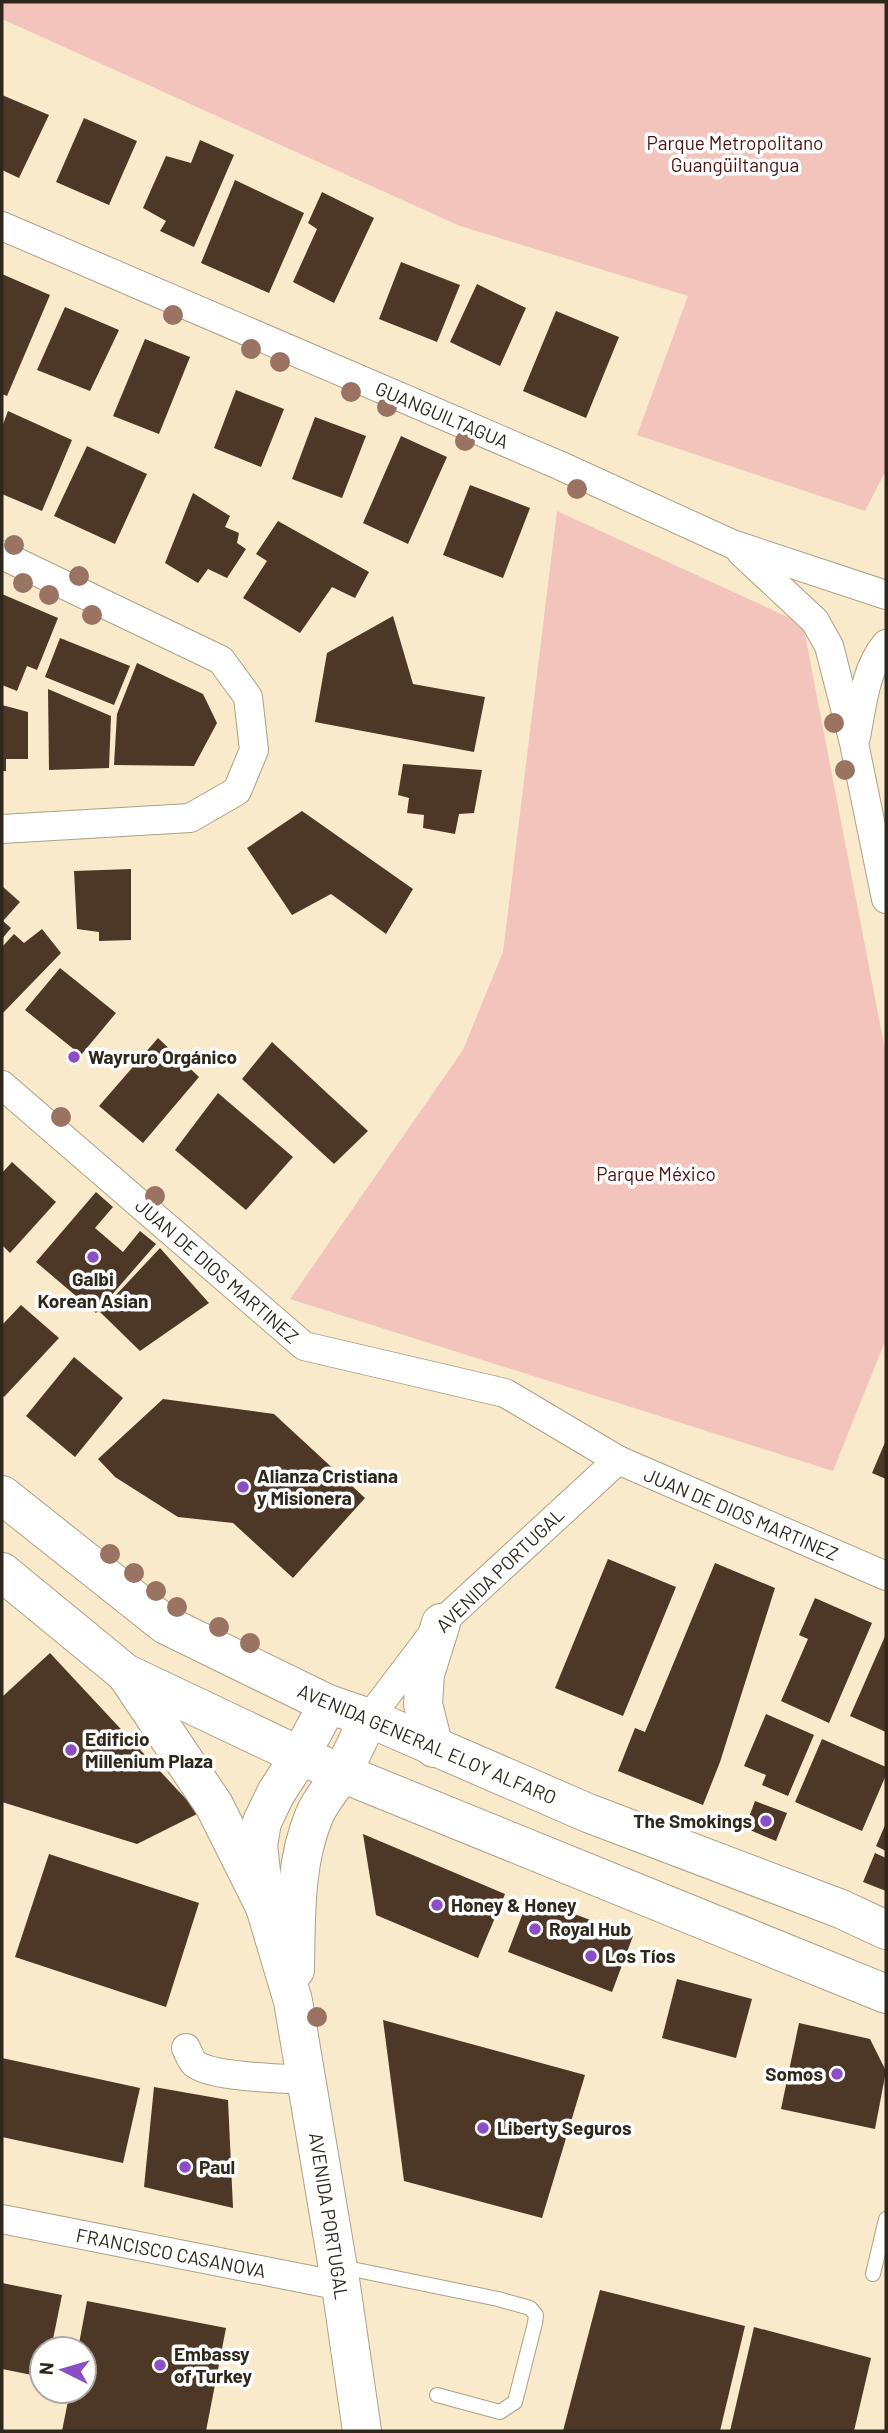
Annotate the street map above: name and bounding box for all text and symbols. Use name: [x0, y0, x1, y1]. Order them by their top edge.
park label: Parque Metropolitano Guangüiltangua: [647, 131, 823, 176]
street label: GUANGUILTAGUA: [372, 376, 512, 453]
place label: Wayruro Orgánico: [88, 1045, 237, 1068]
marker: Wayruro Orgánico: [66, 1049, 82, 1065]
park label: Parque México: [596, 1162, 716, 1185]
street label: JUAN DE DIOS MARTINEZ: [131, 1193, 304, 1348]
marker: Galbi Korean Asian: [85, 1249, 101, 1265]
place label: Galbi Korean Asian: [38, 1267, 148, 1312]
street label: JUAN DE DIOS MARTINEZ: [641, 1462, 842, 1565]
place label: Alianza Cristiana y Misionera: [257, 1464, 398, 1509]
marker: Alianza Cristiana y Misionera: [235, 1479, 251, 1495]
street label: AVENIDA PORTUGAL: [431, 1503, 569, 1637]
street label: AVENIDA GENERAL ELOY ALFARO: [294, 1679, 560, 1809]
place label: Edificio Millenium Plaza: [85, 1727, 213, 1772]
marker: Edificio Millenium Plaza: [63, 1742, 79, 1758]
place label: The Smokings: [633, 1809, 752, 1832]
marker: The Smokings: [758, 1813, 774, 1829]
place label: Honey & Honey: [451, 1893, 577, 1916]
marker: Honey & Honey: [429, 1897, 445, 1913]
place label: Royal Hub: [549, 1917, 631, 1940]
marker: Royal Hub: [527, 1921, 543, 1937]
place label: Los Tíos: [605, 1944, 676, 1967]
marker: Los Tíos: [583, 1948, 599, 1964]
place label: Somos: [765, 2062, 823, 2085]
marker: Somos: [829, 2066, 845, 2082]
place label: Liberty Seguros: [497, 2116, 632, 2139]
marker: Liberty Seguros: [475, 2120, 491, 2136]
street label: AVENIDA PORTUGAL: [305, 2131, 354, 2301]
place label: Paul: [199, 2155, 235, 2178]
marker: Paul: [177, 2159, 193, 2175]
street label: FRANCISCO CASANOVA: [74, 2223, 268, 2282]
north arrow: [28, 2335, 98, 2405]
place label: Embassy of Turkey: [174, 2342, 252, 2387]
marker: Embassy of Turkey: [152, 2357, 168, 2373]
text: N: [34, 2361, 58, 2376]

